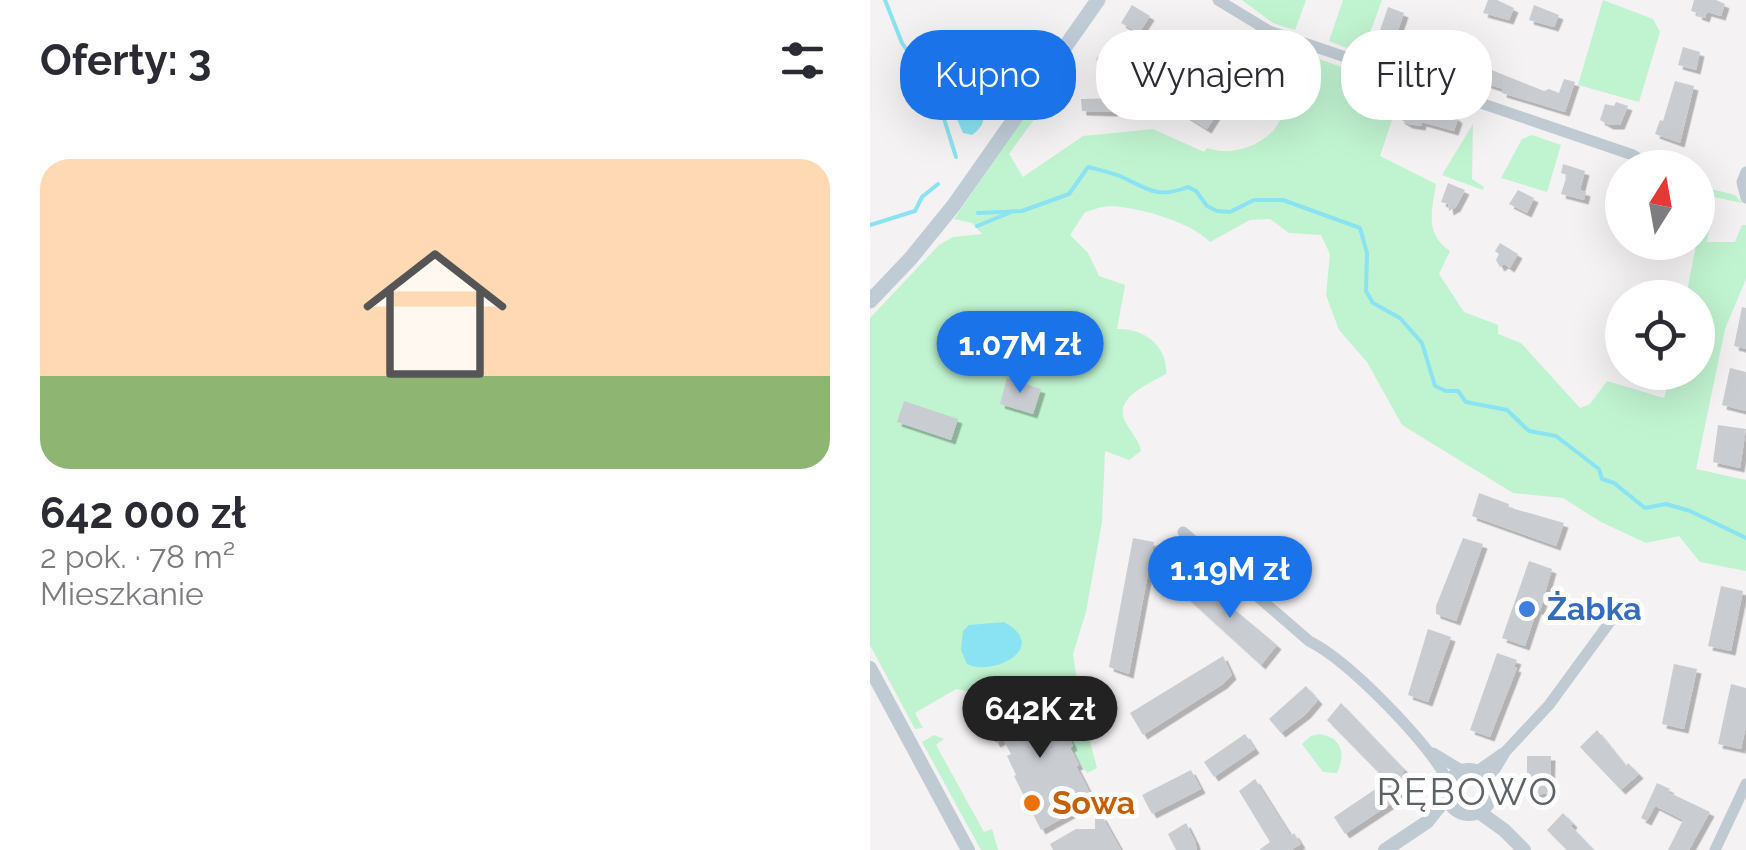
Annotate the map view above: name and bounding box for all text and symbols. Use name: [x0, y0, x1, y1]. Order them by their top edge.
chip: Kupno: [900, 30, 1076, 120]
chip: Wynajem: [1096, 30, 1321, 120]
chip: Filtry: [1341, 30, 1492, 120]
icon: filters: [775, 33, 830, 88]
text: Oferty: 3: [40, 36, 211, 85]
north arrow: [1605, 150, 1715, 260]
map controls: [1605, 150, 1715, 390]
icon: home: [345, 224, 525, 404]
button: locate: [1605, 280, 1715, 390]
pin: 1.07M zł: [917, 311, 1123, 396]
text: 1.07M zł: [959, 325, 1081, 362]
text: 642 000 zł: [40, 489, 246, 538]
pin: 1.19M zł: [1127, 536, 1333, 621]
text: 2 pok. · 78 m²: [40, 538, 235, 575]
text: 1.19M zł: [1170, 550, 1290, 587]
text: Mieszkanie: [40, 575, 204, 612]
place label: Żabka: [1547, 590, 1642, 627]
marker: Żabka: [1516, 598, 1538, 620]
pin: 642K zł: [948, 676, 1132, 761]
text: 642K zł: [984, 690, 1096, 727]
district label: RĘBOWO: [1376, 769, 1560, 814]
place label: Sowa: [1052, 784, 1135, 821]
marker: Sowa: [1021, 792, 1043, 814]

